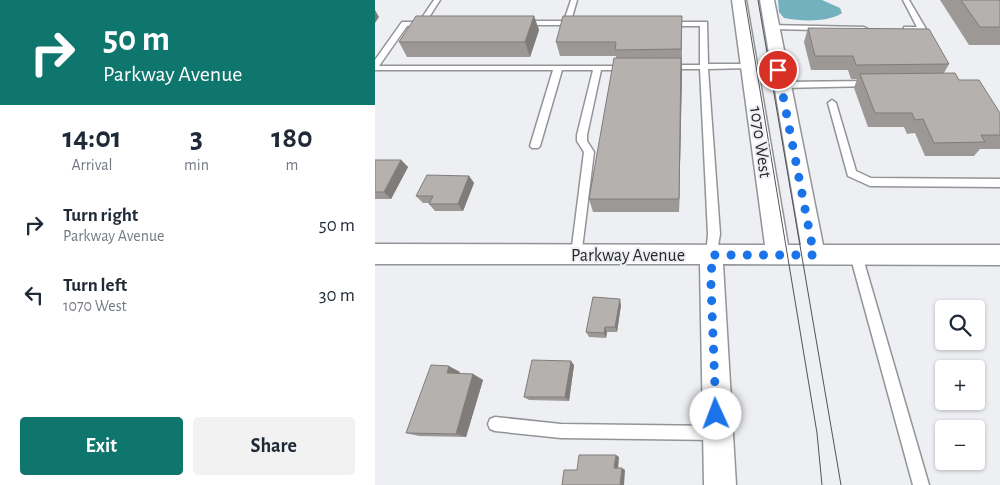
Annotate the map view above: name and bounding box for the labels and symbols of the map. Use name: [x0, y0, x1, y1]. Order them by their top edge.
pin: [757, 49, 799, 91]
street label: 1070 West: [746, 105, 774, 179]
street label: Parkway Avenue: [571, 247, 685, 265]
position arrow: [689, 387, 741, 439]

